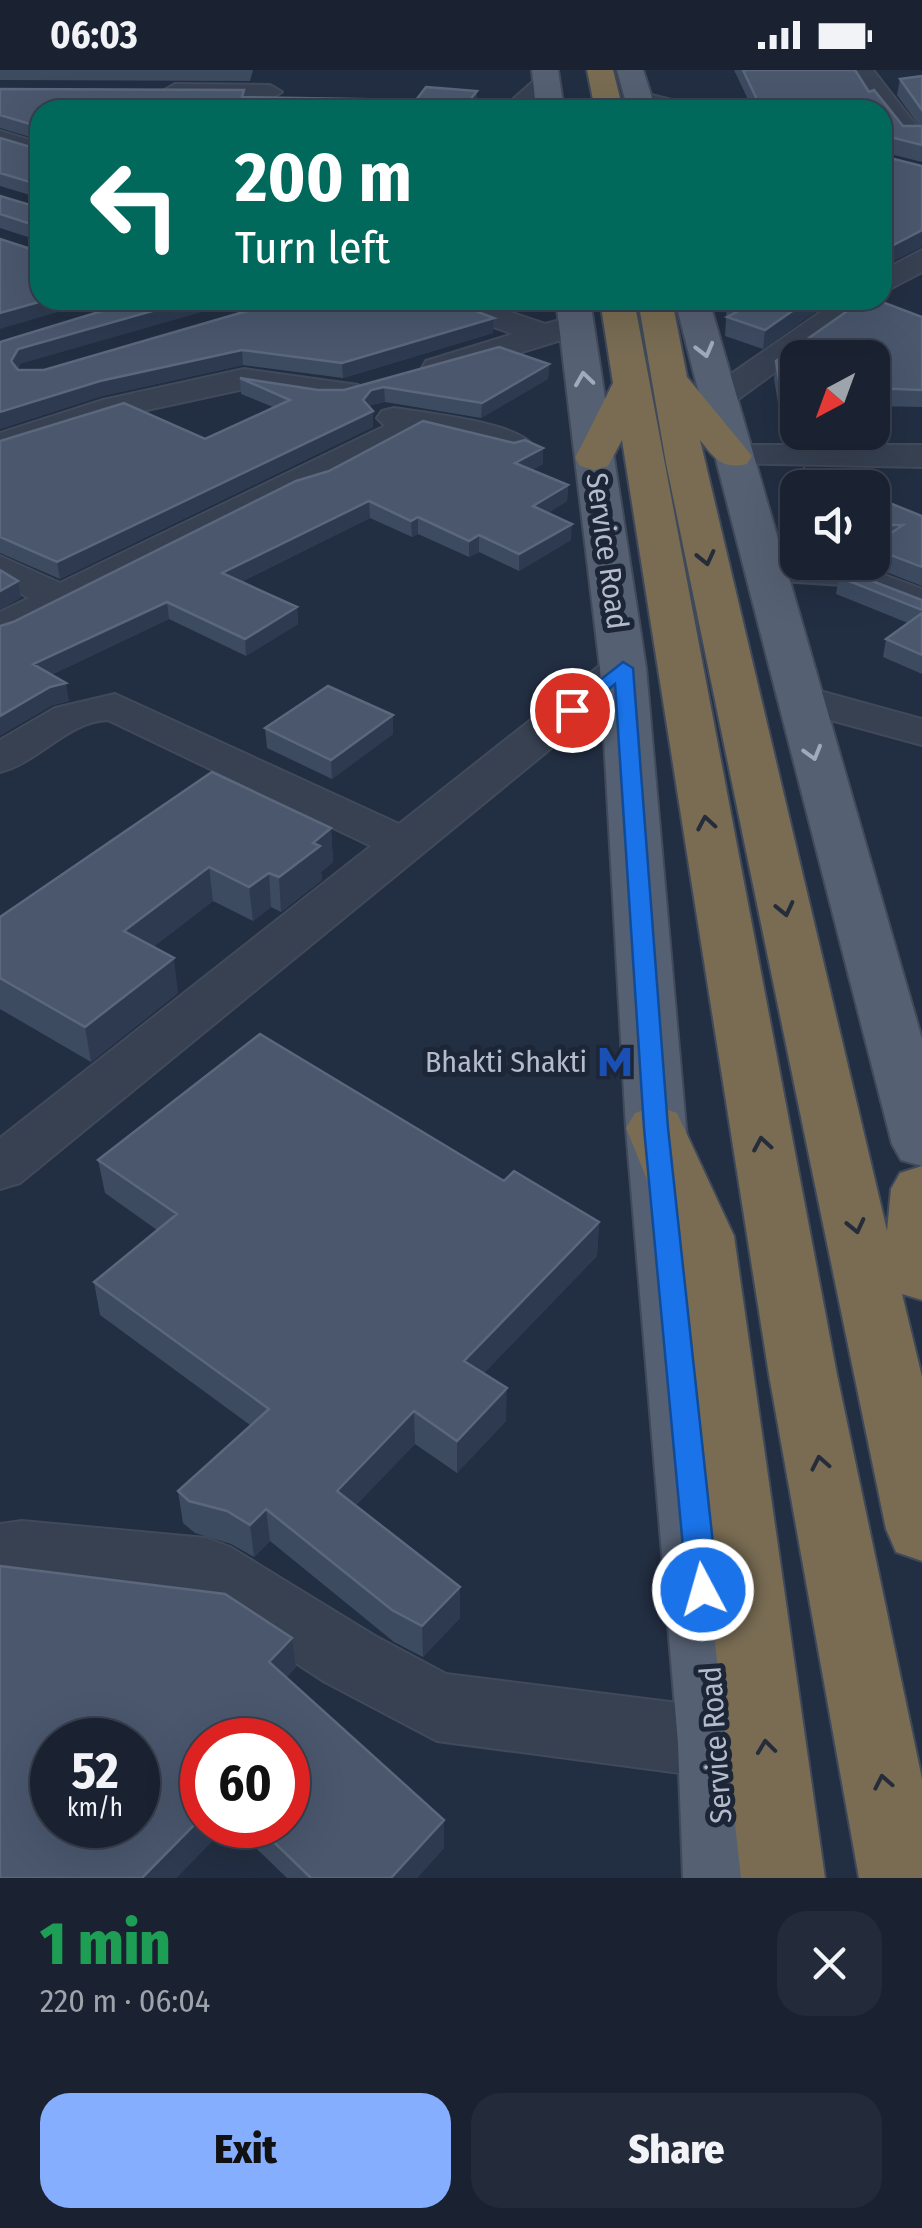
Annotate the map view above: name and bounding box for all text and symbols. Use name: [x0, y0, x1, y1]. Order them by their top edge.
text: 06:03: [50, 12, 138, 58]
text: 200 m: [235, 136, 412, 220]
icon: left: [70, 140, 200, 270]
text: Turn left: [235, 221, 390, 275]
north arrow: [780, 340, 890, 450]
map controls: [780, 340, 890, 580]
one-way arrow: [693, 341, 714, 358]
one-way arrow: [574, 370, 595, 387]
button: sound: [780, 470, 890, 580]
street label: Service Road: [578, 471, 636, 631]
one-way arrow: [694, 549, 715, 566]
pin: [530, 668, 615, 753]
icon: arrive: [545, 683, 600, 738]
one-way arrow: [801, 744, 822, 761]
one-way arrow: [696, 815, 717, 832]
one-way arrow: [773, 900, 794, 917]
metro station icon: Bhakti Shakti: [596, 1043, 634, 1081]
place label: Bhakti Shakti: [425, 1044, 587, 1080]
one-way arrow: [752, 1135, 773, 1152]
one-way arrow: [844, 1217, 865, 1234]
one-way arrow: [811, 1455, 832, 1472]
position arrow: [651, 1538, 755, 1642]
street label: Service Road: [693, 1665, 739, 1825]
speed limit sign: 60: [180, 1718, 310, 1848]
one-way arrow: [757, 1738, 778, 1755]
text: 52: [71, 1741, 119, 1801]
one-way arrow: [873, 1774, 894, 1791]
text: km/h: [67, 1793, 123, 1823]
text: 1 min: [40, 1908, 171, 1980]
button: close: [777, 1911, 882, 2016]
text: 220 m · 06:04: [40, 1982, 210, 2020]
button: Exit: [40, 2093, 451, 2208]
button: Share: [471, 2093, 882, 2208]

